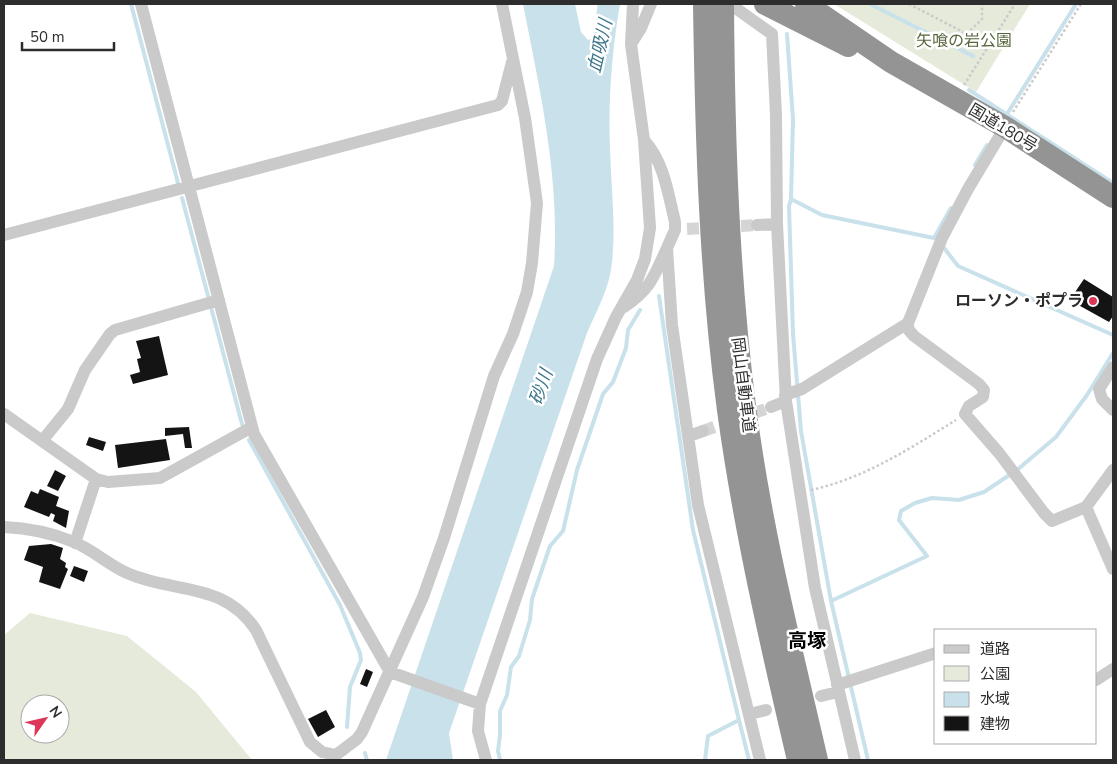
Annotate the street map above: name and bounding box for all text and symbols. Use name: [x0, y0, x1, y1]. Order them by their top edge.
water label: 血吸川: [582, 15, 618, 75]
scale bar: [22, 20, 115, 52]
text: 50 m: [30, 27, 65, 47]
park label: 矢喰の岩公園: [916, 30, 1012, 52]
street label: 国道180号: [964, 99, 1042, 157]
place label: ローソン・ポプラ: [955, 290, 1083, 312]
marker: ローソン・ポプラ: [1087, 295, 1099, 307]
street label: 岡山自動車道: [726, 336, 760, 434]
water label: 砂川: [524, 364, 559, 408]
district label: 高塚: [788, 628, 826, 654]
legend: [934, 629, 1097, 744]
text: 道路: [980, 639, 1010, 659]
text: 公園: [980, 664, 1010, 684]
text: 水域: [980, 689, 1010, 709]
north arrow: [20, 694, 70, 744]
text: N: [45, 702, 66, 722]
text: 建物: [980, 714, 1010, 734]

